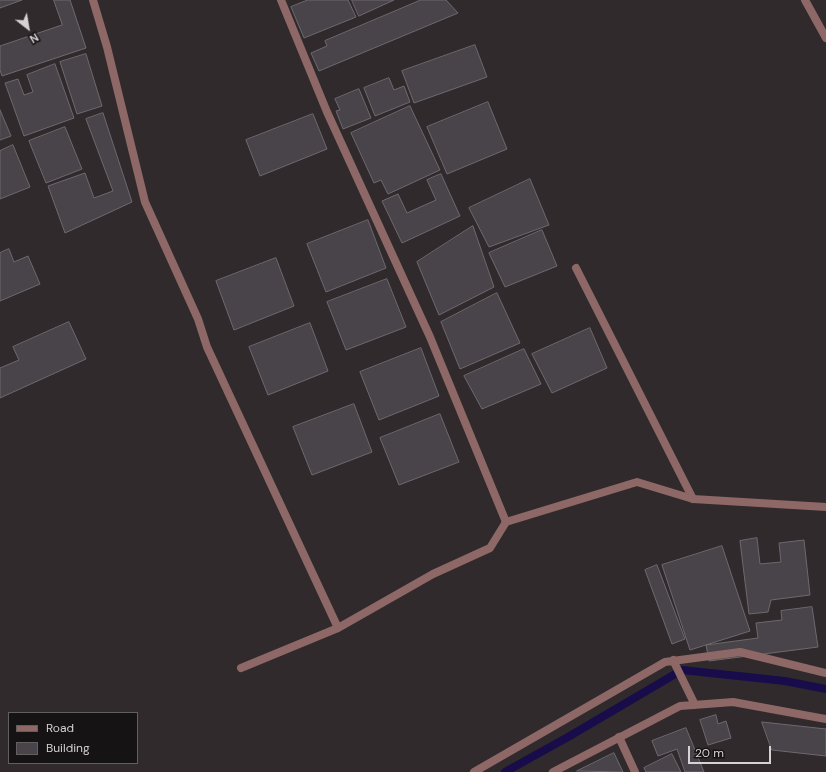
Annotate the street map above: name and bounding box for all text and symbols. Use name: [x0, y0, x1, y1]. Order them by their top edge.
north arrow: [8, 8, 48, 48]
text: N: [27, 30, 41, 46]
legend: [8, 712, 138, 764]
text: Road: [46, 720, 74, 736]
scale bar: [690, 738, 773, 764]
text: Building: [46, 740, 90, 756]
text: 20 m: [695, 745, 724, 761]

